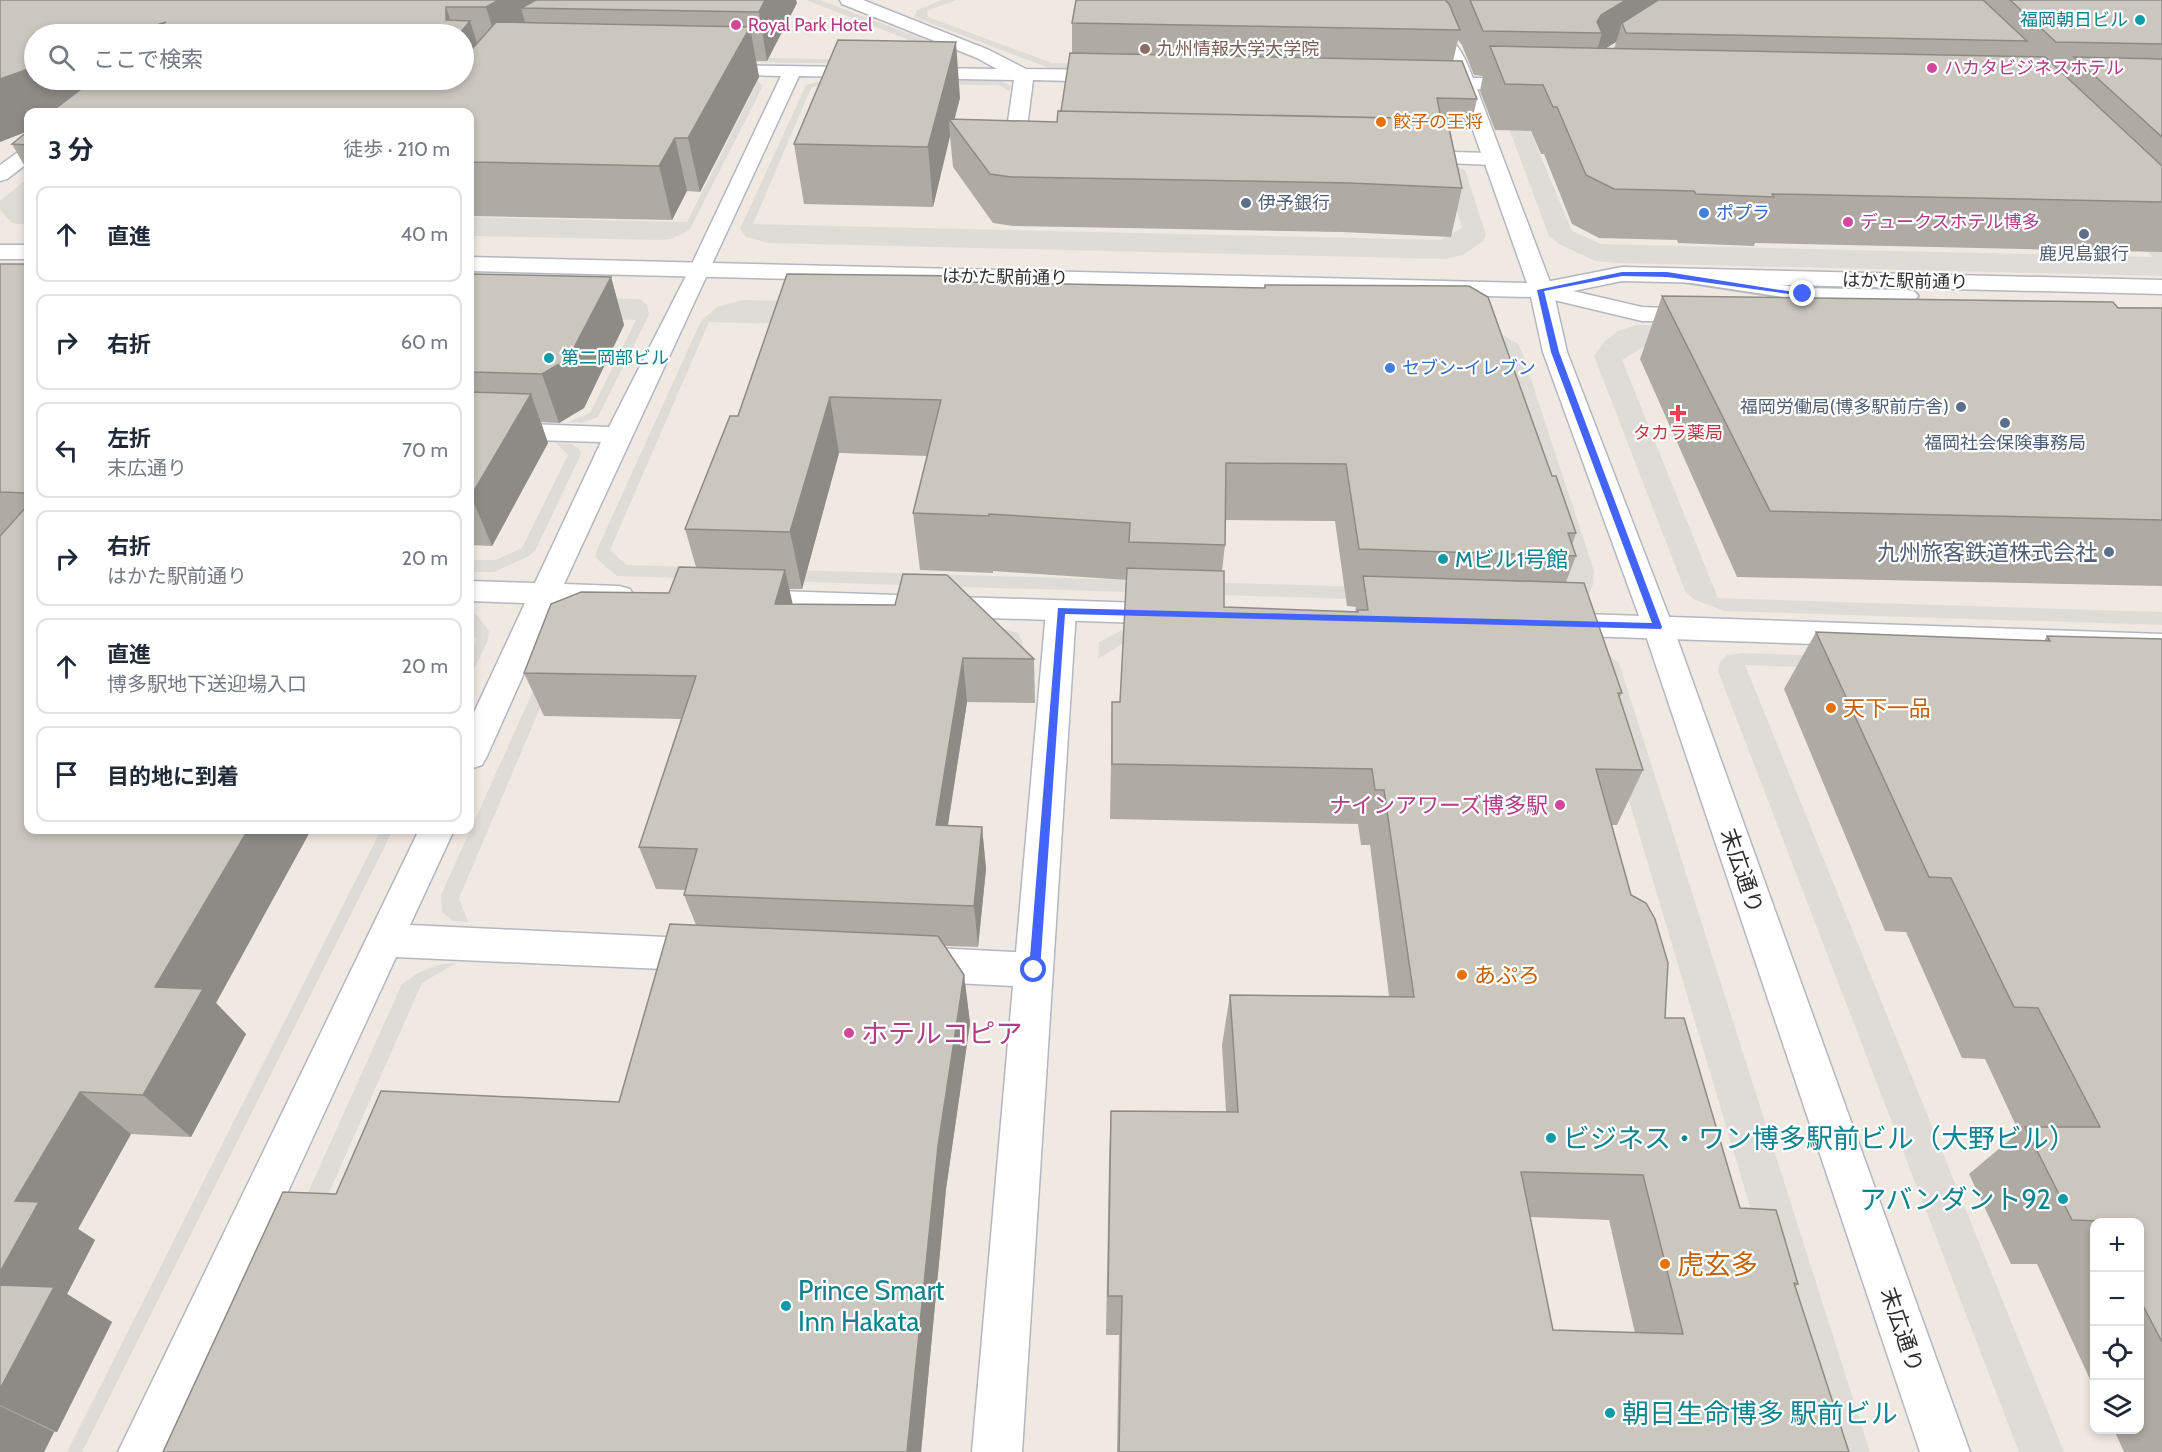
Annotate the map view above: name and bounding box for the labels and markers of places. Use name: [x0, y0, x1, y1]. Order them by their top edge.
place label: 福岡朝日ビル: [2020, 9, 2128, 31]
marker: 福岡朝日ビル: [2133, 13, 2147, 27]
place label: Royal Park Hotel: [748, 14, 873, 36]
marker: Royal Park Hotel: [729, 18, 743, 32]
place label: 九州情報大学大学院: [1157, 38, 1319, 60]
marker: 九州情報大学大学院: [1138, 42, 1152, 56]
place label: ハカタビジネスホテル: [1944, 57, 2124, 79]
marker: ハカタビジネスホテル: [1925, 61, 1939, 75]
place label: 餃子の王将: [1393, 111, 1483, 133]
marker: 餃子の王将: [1374, 115, 1388, 129]
place label: 伊予銀行: [1258, 192, 1330, 214]
marker: 伊予銀行: [1239, 196, 1253, 210]
place label: ポプラ: [1716, 202, 1770, 224]
marker: ポプラ: [1697, 206, 1711, 220]
place label: デュークスホテル博多: [1860, 211, 2039, 233]
marker: デュークスホテル博多: [1841, 215, 1855, 229]
marker: 鹿児島銀行: [2077, 227, 2091, 241]
place label: 鹿児島銀行: [2039, 243, 2129, 265]
place label: 第二岡部ビル: [561, 347, 669, 369]
marker: 第二岡部ビル: [542, 351, 556, 365]
place label: セブン-イレブン: [1402, 357, 1536, 379]
marker: セブン-イレブン: [1383, 361, 1397, 375]
place label: 福岡労働局(博多駅前庁舎): [1740, 396, 1949, 418]
marker: 福岡労働局(博多駅前庁舎): [1954, 400, 1968, 414]
marker: タカラ薬局: [1671, 406, 1685, 420]
marker: 福岡社会保険事務局: [1998, 416, 2012, 430]
place label: タカラ薬局: [1633, 422, 1723, 444]
place label: 福岡社会保険事務局: [1924, 432, 2086, 454]
place label: 九州旅客鉄道株式会社: [1877, 539, 2097, 566]
marker: 九州旅客鉄道株式会社: [2102, 545, 2116, 559]
place label: Mビル1号館: [1455, 546, 1568, 573]
marker: Mビル1号館: [1436, 552, 1450, 566]
place label: 天下一品: [1843, 695, 1931, 722]
marker: 天下一品: [1824, 701, 1838, 715]
place label: ナインアワーズ博多駅: [1329, 792, 1548, 819]
marker: ナインアワーズ博多駅: [1553, 798, 1567, 812]
place label: あぷろ: [1474, 962, 1540, 989]
marker: あぷろ: [1455, 968, 1469, 982]
place label: ホテルコピア: [861, 1017, 1022, 1050]
marker: ホテルコピア: [842, 1026, 856, 1040]
place label: ビジネス・ワン博多駅前ビル（大野ビル）: [1563, 1122, 2076, 1155]
marker: ビジネス・ワン博多駅前ビル（大野ビル）: [1544, 1131, 1558, 1145]
place label: アバンダント92: [1859, 1183, 2051, 1216]
marker: アバンダント92: [2056, 1192, 2070, 1206]
place label: 虎玄多: [1677, 1248, 1758, 1281]
marker: 虎玄多: [1658, 1257, 1672, 1271]
place label: Prince Smart Inn Hakata: [798, 1274, 944, 1338]
marker: Prince Smart Inn Hakata: [779, 1299, 793, 1313]
place label: 朝日生命博多 駅前ビル: [1622, 1397, 1898, 1430]
marker: 朝日生命博多 駅前ビル: [1603, 1406, 1617, 1420]

